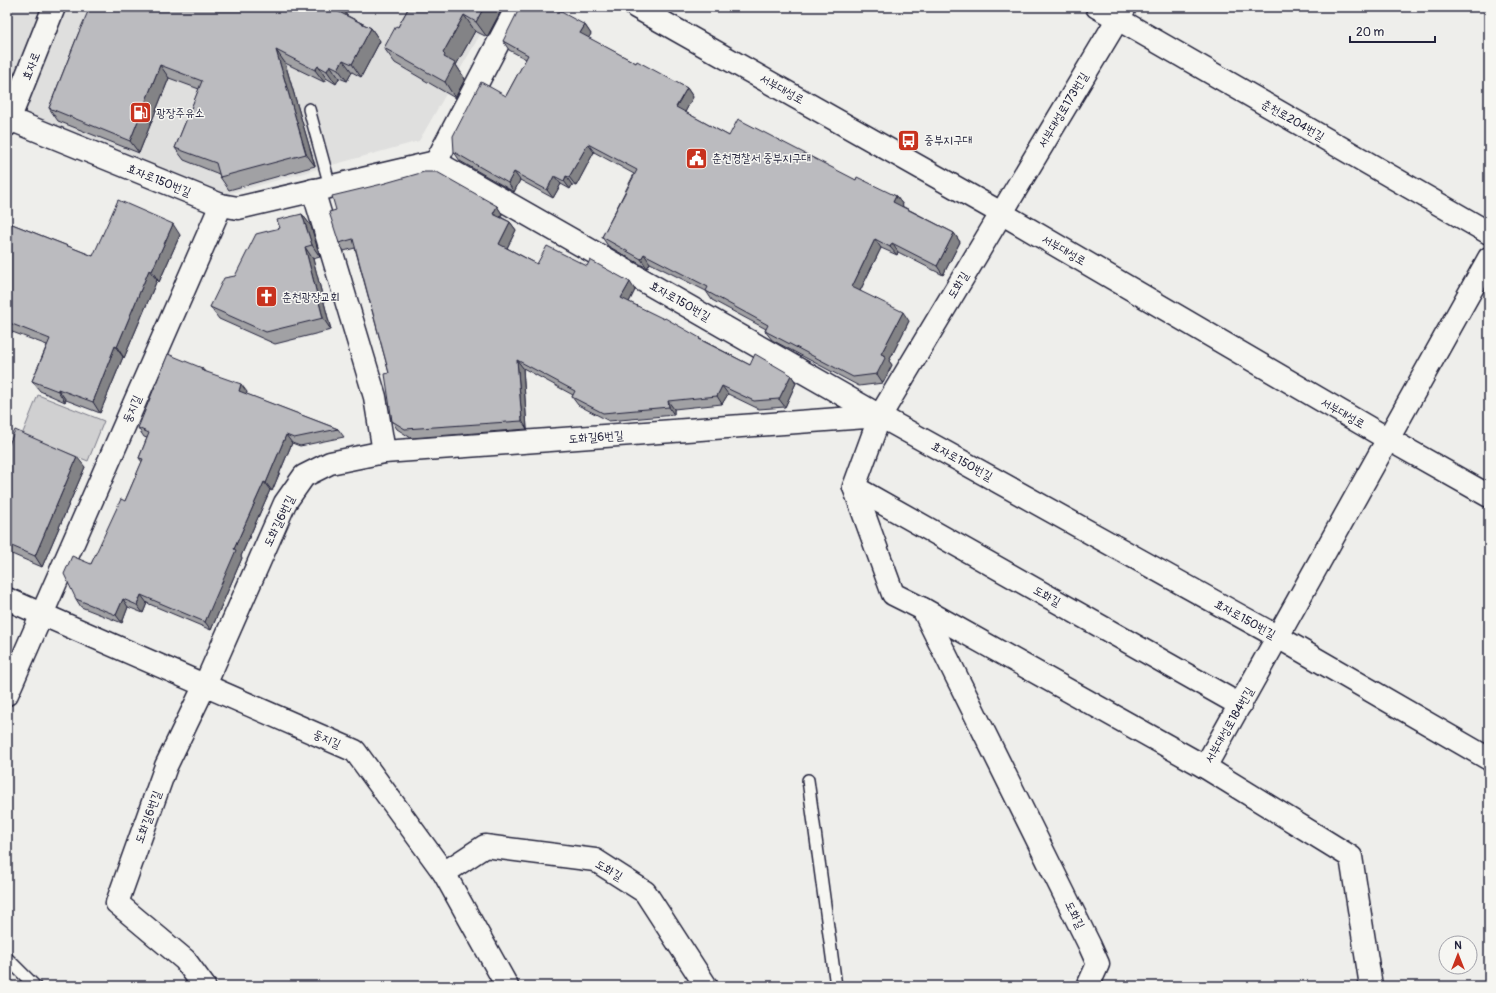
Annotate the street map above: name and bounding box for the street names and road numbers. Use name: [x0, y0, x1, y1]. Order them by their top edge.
street label: 효자로: [19, 50, 44, 82]
street label: 서부대성로173번길: [1035, 70, 1092, 151]
street label: 서부대성로: [757, 71, 807, 108]
street label: 춘천로204번길: [1259, 96, 1327, 145]
street label: 효자로150번길: [125, 161, 193, 200]
street label: 서부대성로: [1039, 232, 1088, 269]
street label: 도화길: [945, 269, 972, 302]
street label: 효자로150번길: [647, 278, 713, 325]
street label: 둥지길: [120, 393, 145, 425]
street label: 서부대성로: [1318, 395, 1367, 432]
street label: 도화길6번길: [568, 428, 624, 447]
street label: 효자로150번길: [929, 438, 995, 485]
street label: 도화길6번길: [261, 493, 298, 549]
street label: 도화길: [1030, 583, 1063, 610]
street label: 효자로150번길: [1212, 596, 1278, 643]
street label: 서부대성로184번길: [1202, 684, 1257, 766]
street label: 둥지길: [311, 727, 343, 752]
street label: 도화길6번길: [132, 788, 165, 846]
street label: 도화길: [592, 857, 625, 884]
street label: 도화길: [1061, 899, 1088, 932]

